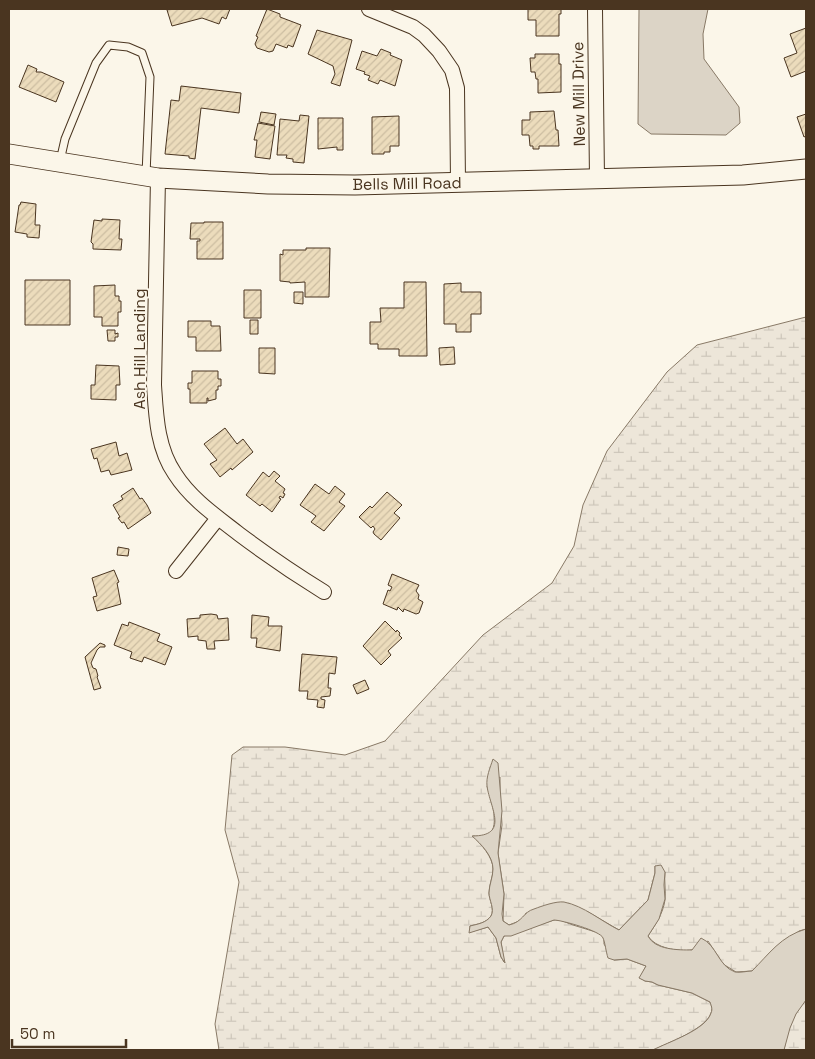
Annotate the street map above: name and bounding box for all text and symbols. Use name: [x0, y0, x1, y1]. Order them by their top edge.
street label: New Mill Drive: [567, 41, 590, 147]
street label: Bells Mill Road: [352, 172, 462, 195]
street label: Ash Hill Landing: [129, 289, 150, 409]
scale bar: [12, 1016, 126, 1048]
text: 50 m: [20, 1024, 55, 1043]

